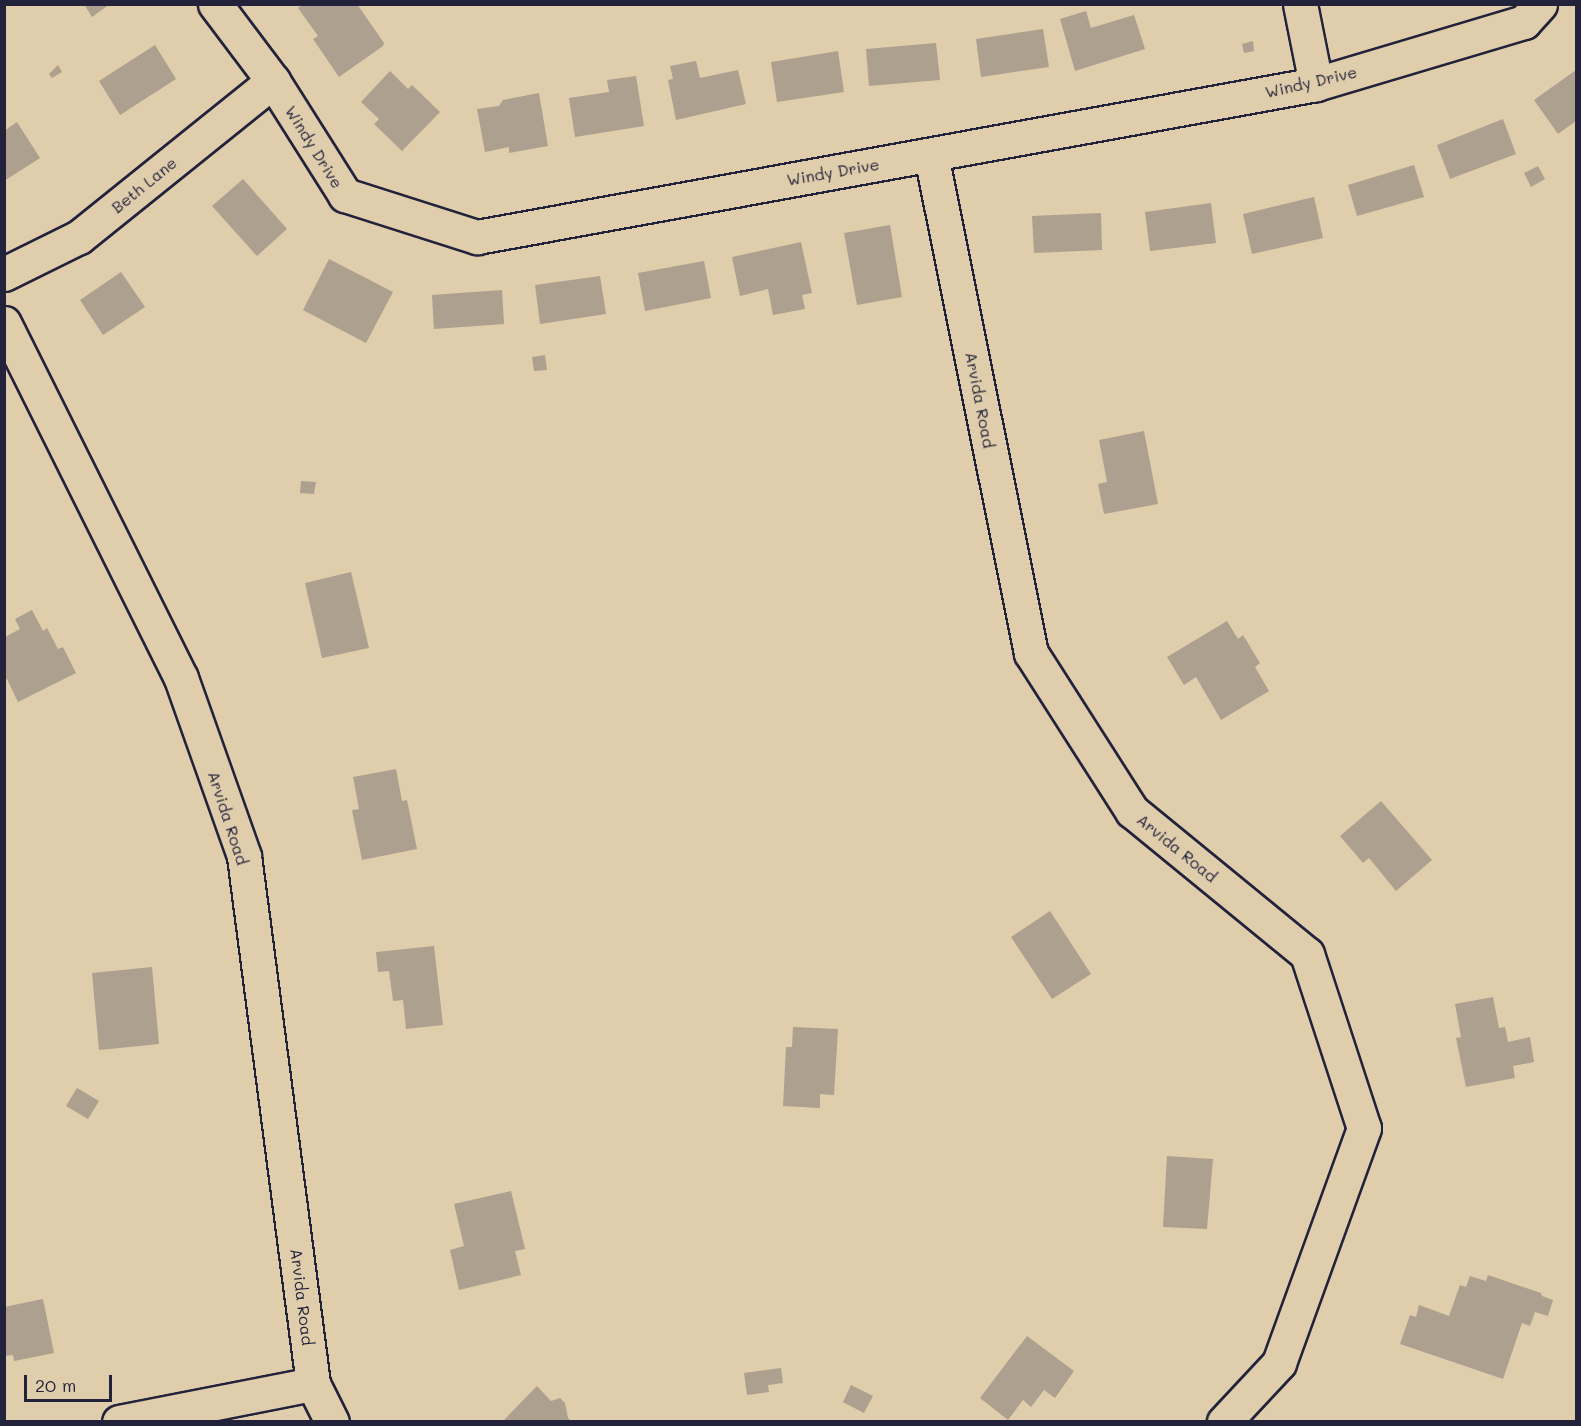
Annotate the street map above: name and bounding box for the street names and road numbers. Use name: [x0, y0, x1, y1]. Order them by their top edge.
street label: Windy Drive: [1263, 62, 1359, 102]
street label: Windy Drive: [281, 102, 347, 192]
street label: Beth Lane: [108, 153, 180, 217]
street label: Windy Drive: [785, 154, 881, 190]
street label: Arvida Road: [961, 350, 999, 450]
street label: Arvida Road: [204, 769, 252, 867]
street label: Arvida Road: [1133, 810, 1221, 886]
street label: Arvida Road: [287, 1247, 317, 1347]

